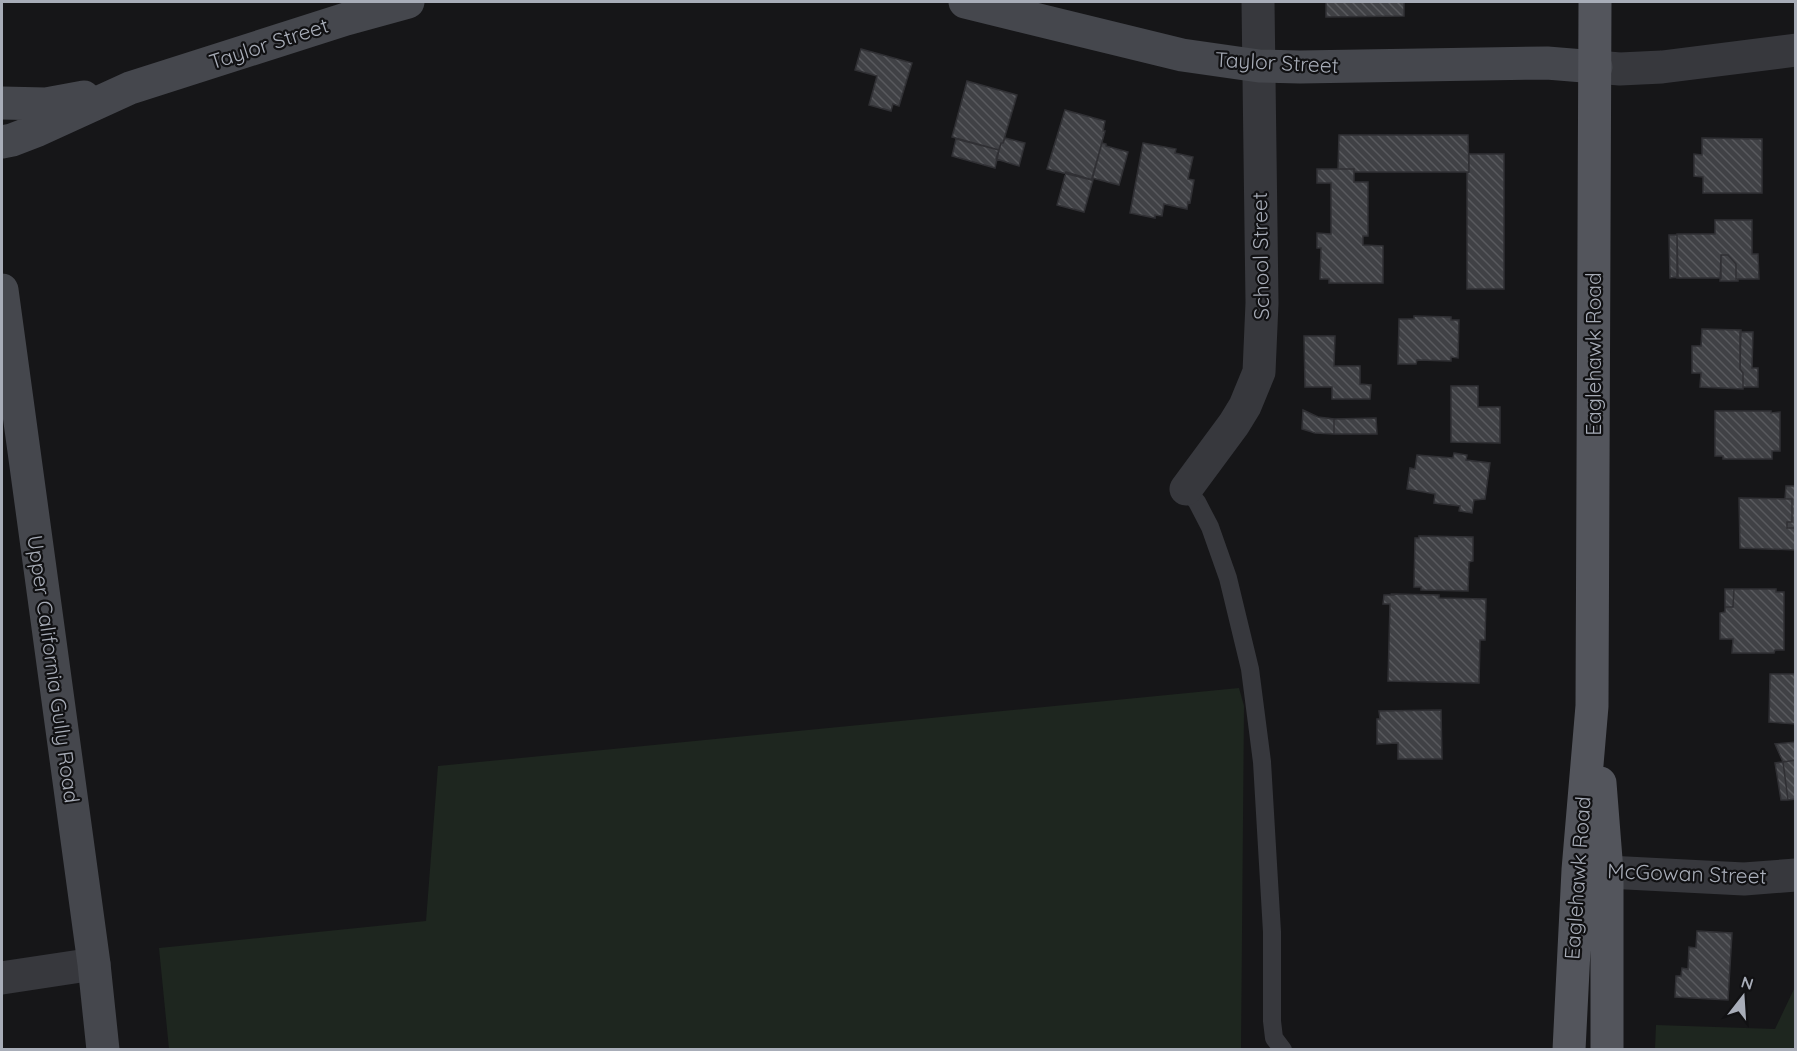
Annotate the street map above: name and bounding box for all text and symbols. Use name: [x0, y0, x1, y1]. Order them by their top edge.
street label: Taylor Street: [206, 12, 332, 75]
street label: Taylor Street: [1215, 46, 1340, 78]
street label: School Street: [1246, 192, 1274, 320]
street label: Eaglehawk Road: [1580, 272, 1606, 436]
street label: Upper California Gully Road: [22, 533, 86, 804]
street label: Eaglehawk Road: [1558, 795, 1596, 960]
street label: McGowan Street: [1607, 857, 1767, 889]
north arrow: [1713, 967, 1773, 1027]
text: N: [1739, 971, 1756, 994]

